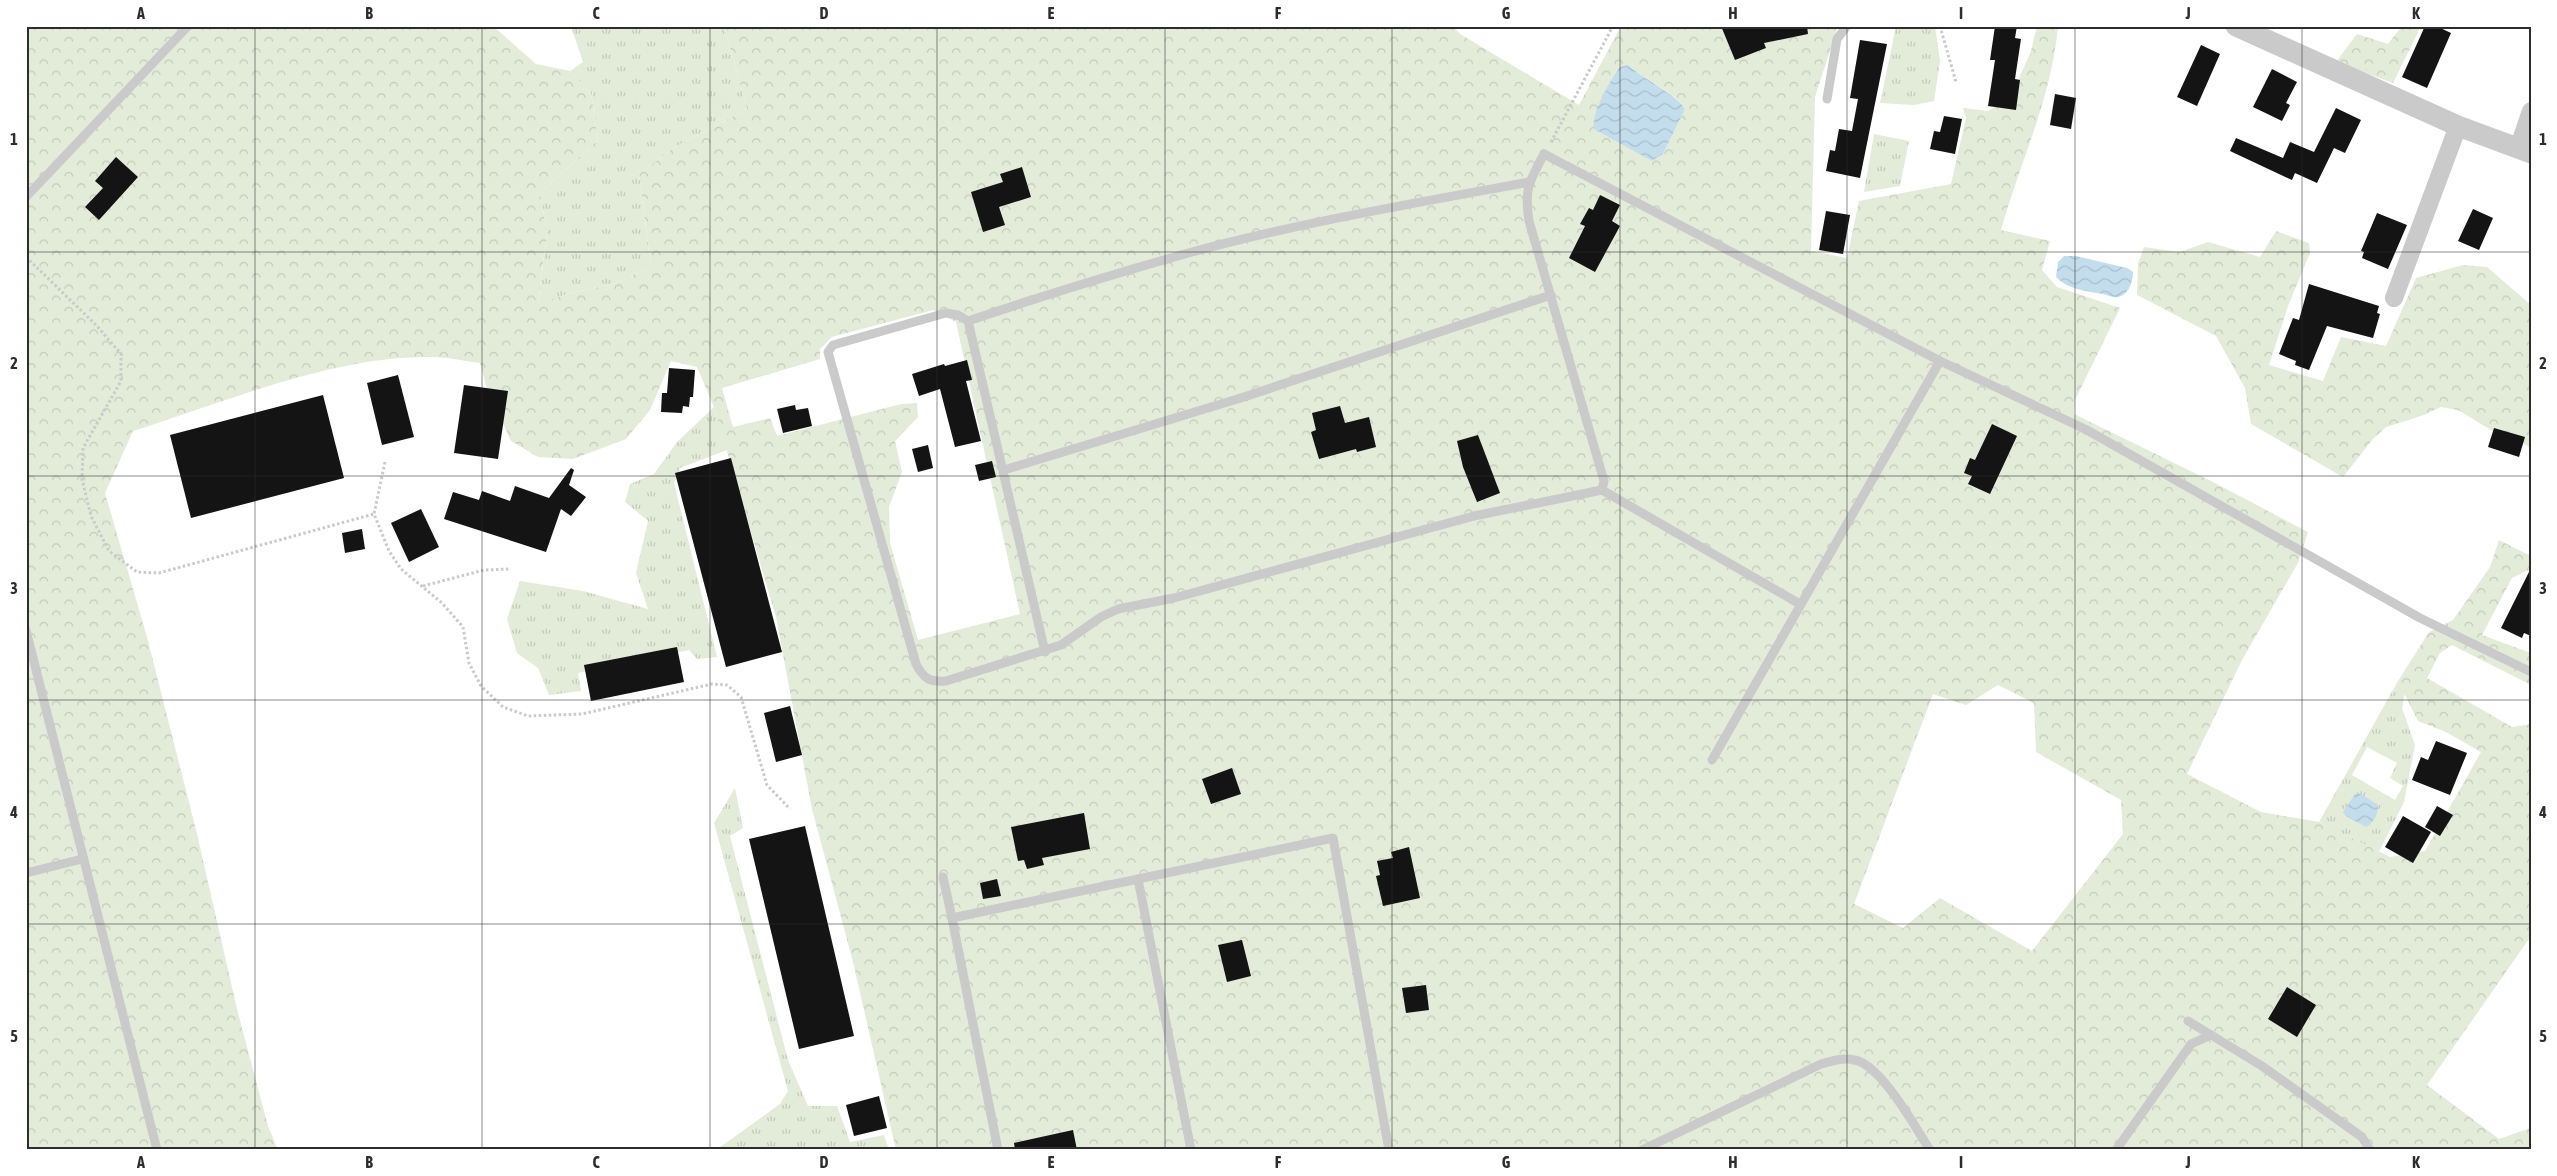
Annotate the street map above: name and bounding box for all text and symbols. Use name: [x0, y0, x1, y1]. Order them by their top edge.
text: A: [136, 4, 145, 22]
text: B: [365, 4, 373, 22]
text: C: [592, 4, 600, 22]
text: D: [820, 4, 829, 22]
text: E: [1048, 4, 1055, 22]
text: F: [1275, 4, 1282, 22]
text: G: [1502, 4, 1511, 22]
text: H: [1728, 4, 1738, 22]
text: I: [1959, 4, 1963, 22]
text: J: [2184, 4, 2191, 22]
text: K: [2412, 4, 2420, 22]
text: 1: [10, 130, 18, 148]
text: 1: [2539, 130, 2547, 148]
text: 2: [10, 354, 18, 372]
text: 2: [2539, 354, 2547, 372]
text: 3: [10, 579, 18, 597]
text: 3: [2539, 579, 2547, 597]
text: 4: [9, 803, 18, 821]
text: 4: [2538, 803, 2547, 821]
text: 5: [10, 1027, 18, 1045]
text: 5: [2539, 1027, 2547, 1045]
text: A: [136, 1153, 145, 1171]
text: B: [365, 1153, 373, 1171]
text: C: [592, 1153, 600, 1171]
text: D: [820, 1153, 829, 1171]
text: E: [1048, 1153, 1055, 1171]
text: F: [1275, 1153, 1282, 1171]
text: G: [1502, 1153, 1511, 1171]
text: H: [1728, 1153, 1738, 1171]
text: I: [1959, 1153, 1963, 1171]
text: J: [2184, 1153, 2191, 1171]
text: K: [2412, 1153, 2420, 1171]

